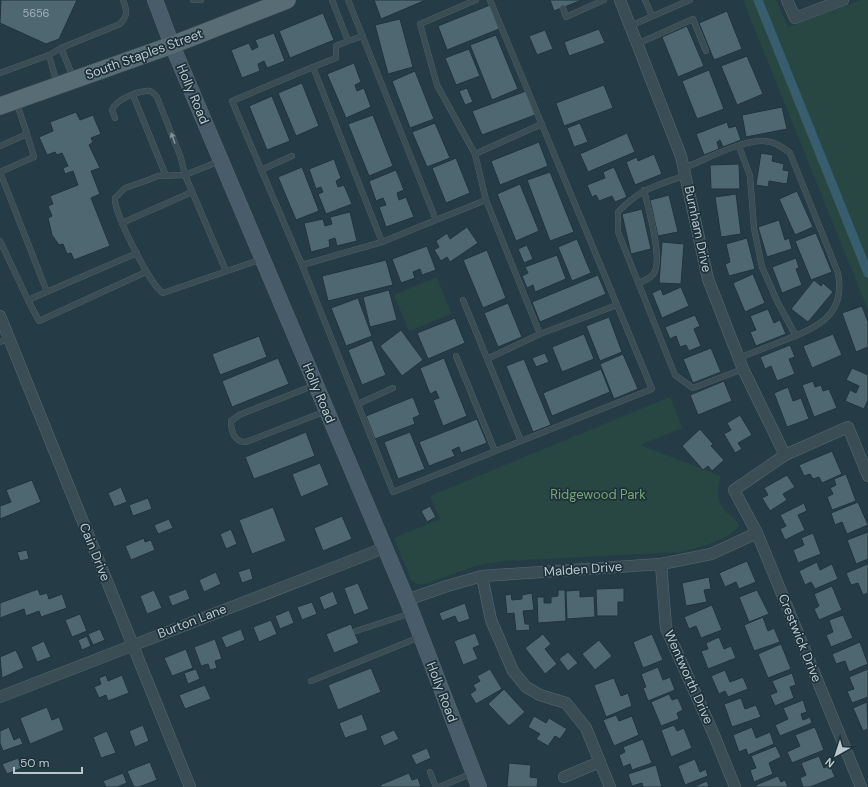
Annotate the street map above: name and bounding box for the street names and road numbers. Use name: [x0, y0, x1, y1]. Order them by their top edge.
street label: South Staples Street: [83, 25, 205, 83]
street label: Holly Road: [173, 62, 213, 126]
street label: Burnham Drive: [681, 184, 715, 274]
street label: Holly Road: [299, 361, 339, 425]
street label: Cain Drive: [76, 520, 114, 584]
street label: Malden Drive: [543, 558, 623, 580]
street label: Crestwick Drive: [775, 591, 825, 685]
street label: Burton Lane: [155, 600, 229, 642]
street label: Wentworth Drive: [661, 627, 717, 727]
street label: Holly Road: [423, 659, 461, 725]

